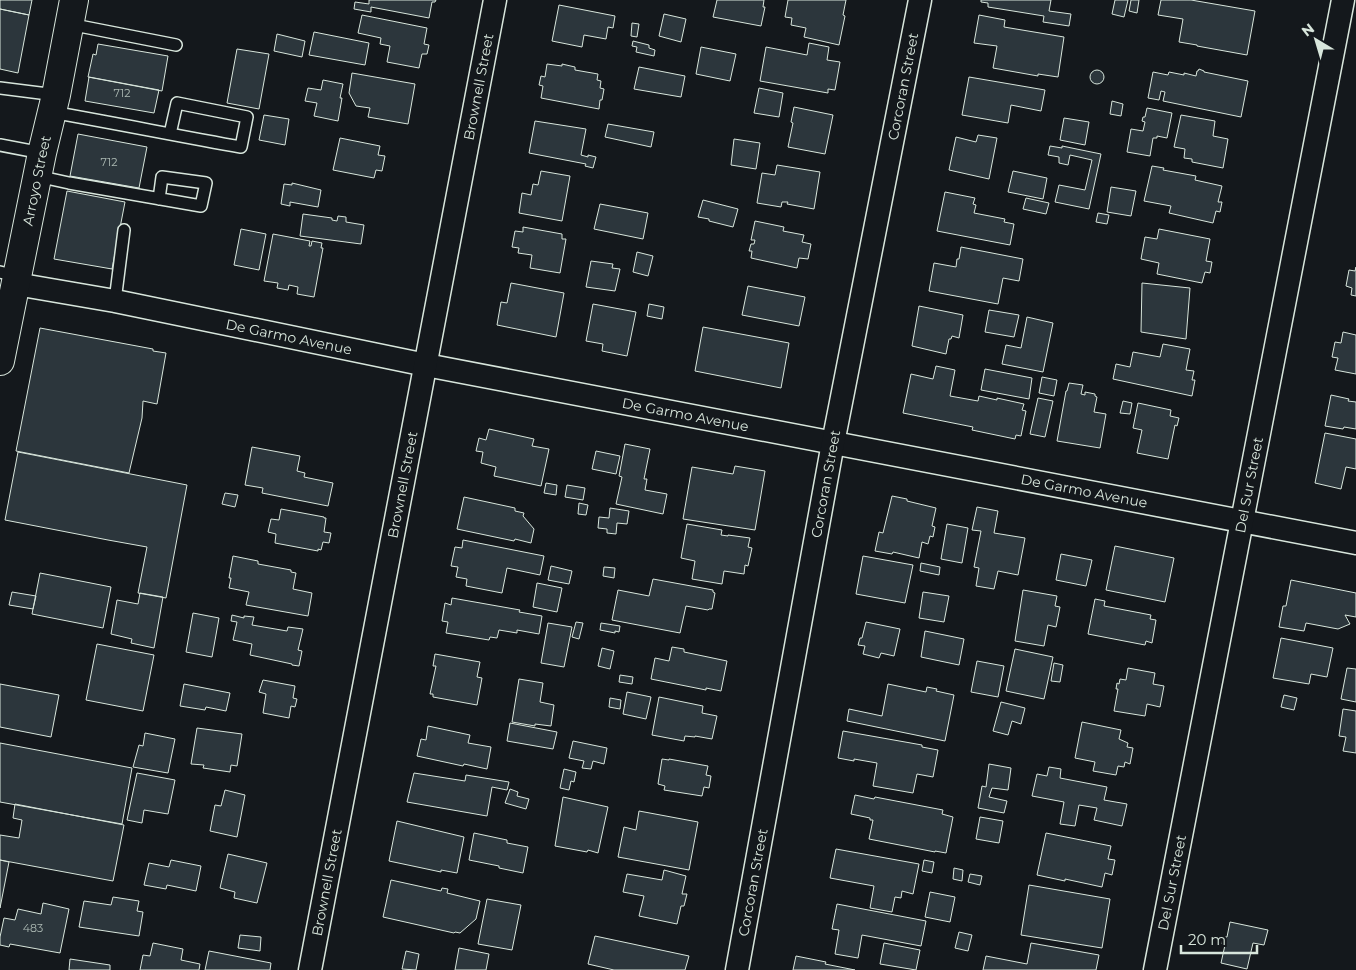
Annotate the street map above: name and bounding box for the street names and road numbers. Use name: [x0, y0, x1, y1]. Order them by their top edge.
street label: Corcoran Street: [884, 31, 922, 142]
street label: Brownell Street: [459, 32, 497, 142]
street label: Arroyo Street: [19, 133, 55, 227]
street label: De Garmo Avenue: [224, 315, 354, 359]
street label: De Garmo Avenue: [621, 394, 750, 436]
street label: Corcoran Street: [807, 428, 844, 539]
street label: Brownell Street: [384, 429, 422, 540]
street label: Del Sur Street: [1231, 435, 1267, 534]
street label: De Garmo Avenue: [1019, 470, 1149, 512]
street label: Brownell Street: [308, 827, 346, 938]
street label: Corcoran Street: [734, 827, 772, 938]
street label: Del Sur Street: [1154, 833, 1190, 932]

